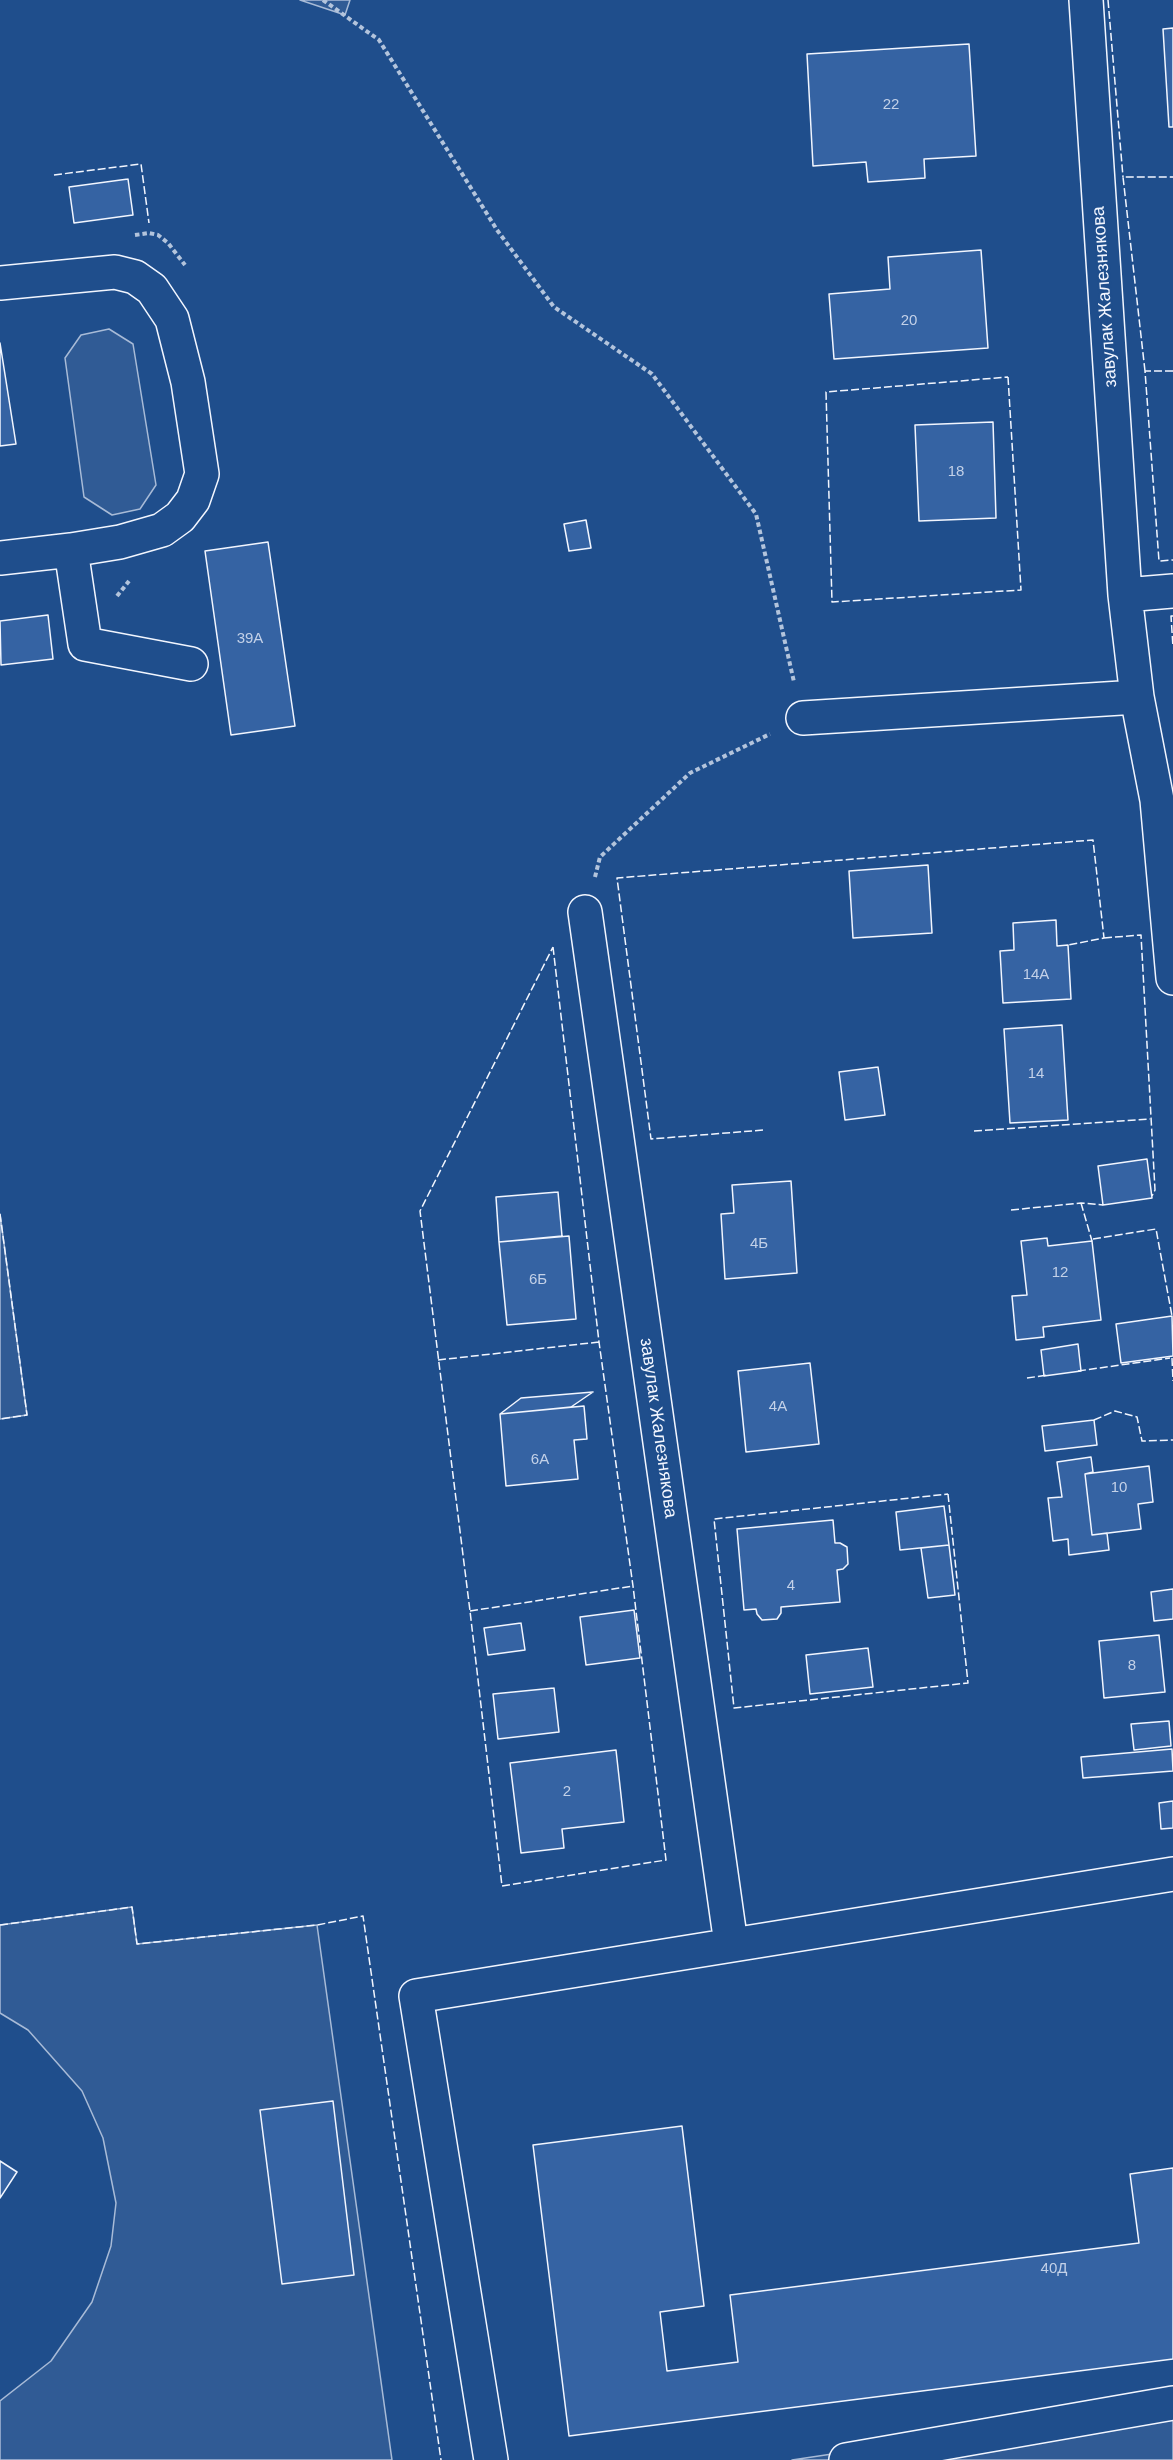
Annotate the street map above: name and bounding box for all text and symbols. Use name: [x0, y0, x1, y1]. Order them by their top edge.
house number: 22: [883, 96, 899, 114]
street label: завулак Жалезнякова: [1088, 206, 1122, 388]
house number: 20: [901, 312, 917, 330]
house number: 18: [948, 463, 964, 481]
house number: 39А: [237, 630, 263, 648]
house number: 14А: [1023, 966, 1049, 984]
house number: 14: [1028, 1065, 1044, 1083]
house number: 4Б: [750, 1235, 768, 1253]
house number: 12: [1052, 1264, 1068, 1282]
house number: 6Б: [529, 1271, 547, 1289]
street label: завулак Жалезнякова: [635, 1336, 681, 1520]
house number: 4А: [769, 1398, 787, 1416]
house number: 6А: [531, 1451, 549, 1469]
house number: 10: [1111, 1479, 1127, 1497]
house number: 4: [787, 1577, 795, 1595]
house number: 8: [1128, 1657, 1136, 1675]
house number: 2: [563, 1783, 571, 1801]
house number: 40Д: [1041, 2260, 1067, 2278]

